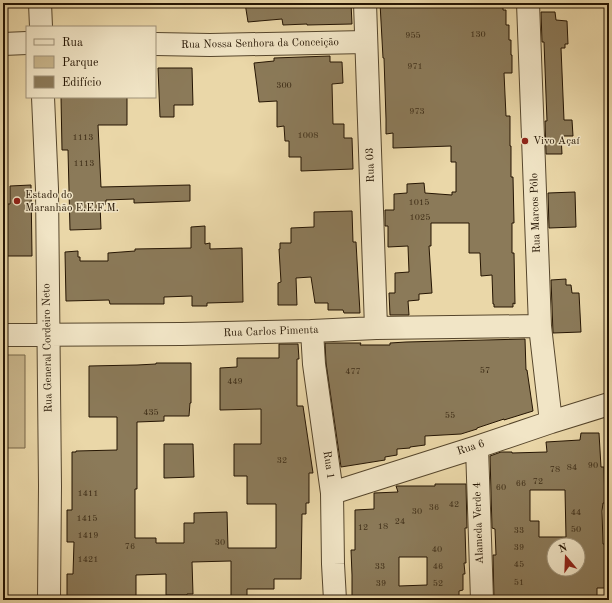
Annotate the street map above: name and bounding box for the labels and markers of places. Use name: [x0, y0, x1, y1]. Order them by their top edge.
marker: Vivo Açaí: [520, 136, 530, 146]
place label: Vivo Açaí: [533, 136, 580, 147]
place label: Estado do Maranhão E.E.F.M.: [25, 190, 119, 214]
marker: Estado do Maranhão E.E.F.M.: [12, 196, 22, 206]

